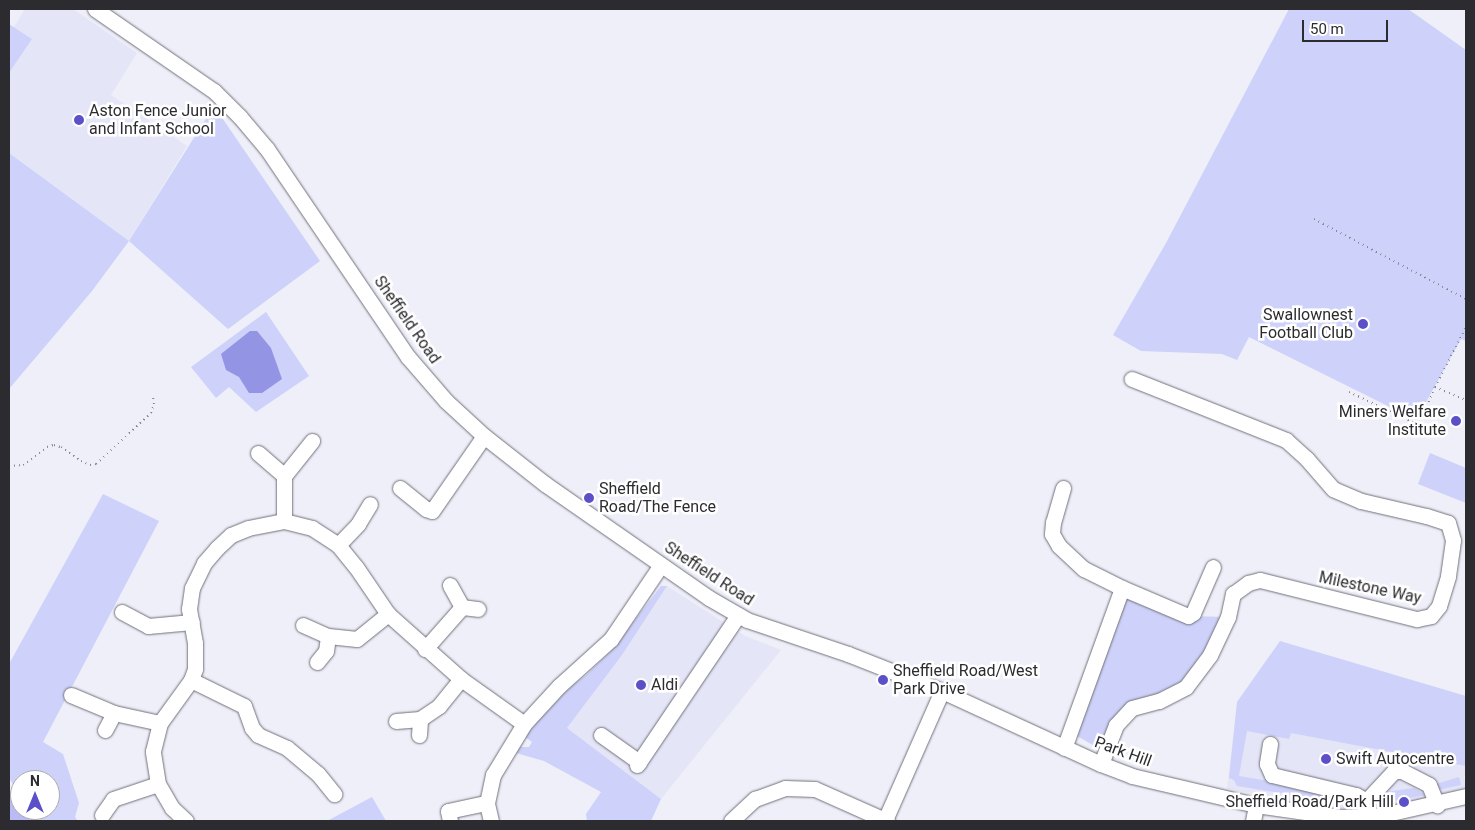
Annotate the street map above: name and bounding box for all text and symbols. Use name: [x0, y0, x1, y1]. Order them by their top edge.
scale bar: [1305, 10, 1391, 42]
text: 50 m: [1310, 20, 1344, 38]
place label: Aston Fence Junior and Infant School: [89, 101, 226, 139]
marker: Aston Fence Junior and Infant School: [73, 114, 85, 126]
street label: Sheffield Road: [370, 272, 444, 368]
place label: Swallownest Football Club: [1259, 305, 1353, 343]
marker: Swallownest Football Club: [1357, 318, 1369, 330]
place label: Miners Welfare Institute: [1339, 402, 1446, 440]
marker: Miners Welfare Institute: [1450, 415, 1462, 427]
place label: Sheffield Road/The Fence: [599, 479, 716, 517]
marker: Sheffield Road/The Fence: [583, 492, 595, 504]
street label: Sheffield Road: [661, 538, 757, 610]
street label: Milestone Way: [1317, 568, 1423, 608]
place label: Sheffield Road/West Park Drive: [893, 661, 1038, 699]
marker: Sheffield Road/West Park Drive: [877, 674, 889, 686]
place label: Aldi: [651, 675, 678, 695]
marker: Aldi: [635, 679, 647, 691]
street label: Park Hill: [1092, 733, 1154, 771]
place label: Swift Autocentre: [1336, 749, 1454, 769]
marker: Swift Autocentre: [1320, 753, 1332, 765]
north arrow: [10, 770, 60, 820]
text: N: [30, 773, 40, 789]
place label: Sheffield Road/Park Hill: [1226, 792, 1394, 812]
marker: Sheffield Road/Park Hill: [1398, 796, 1410, 808]

